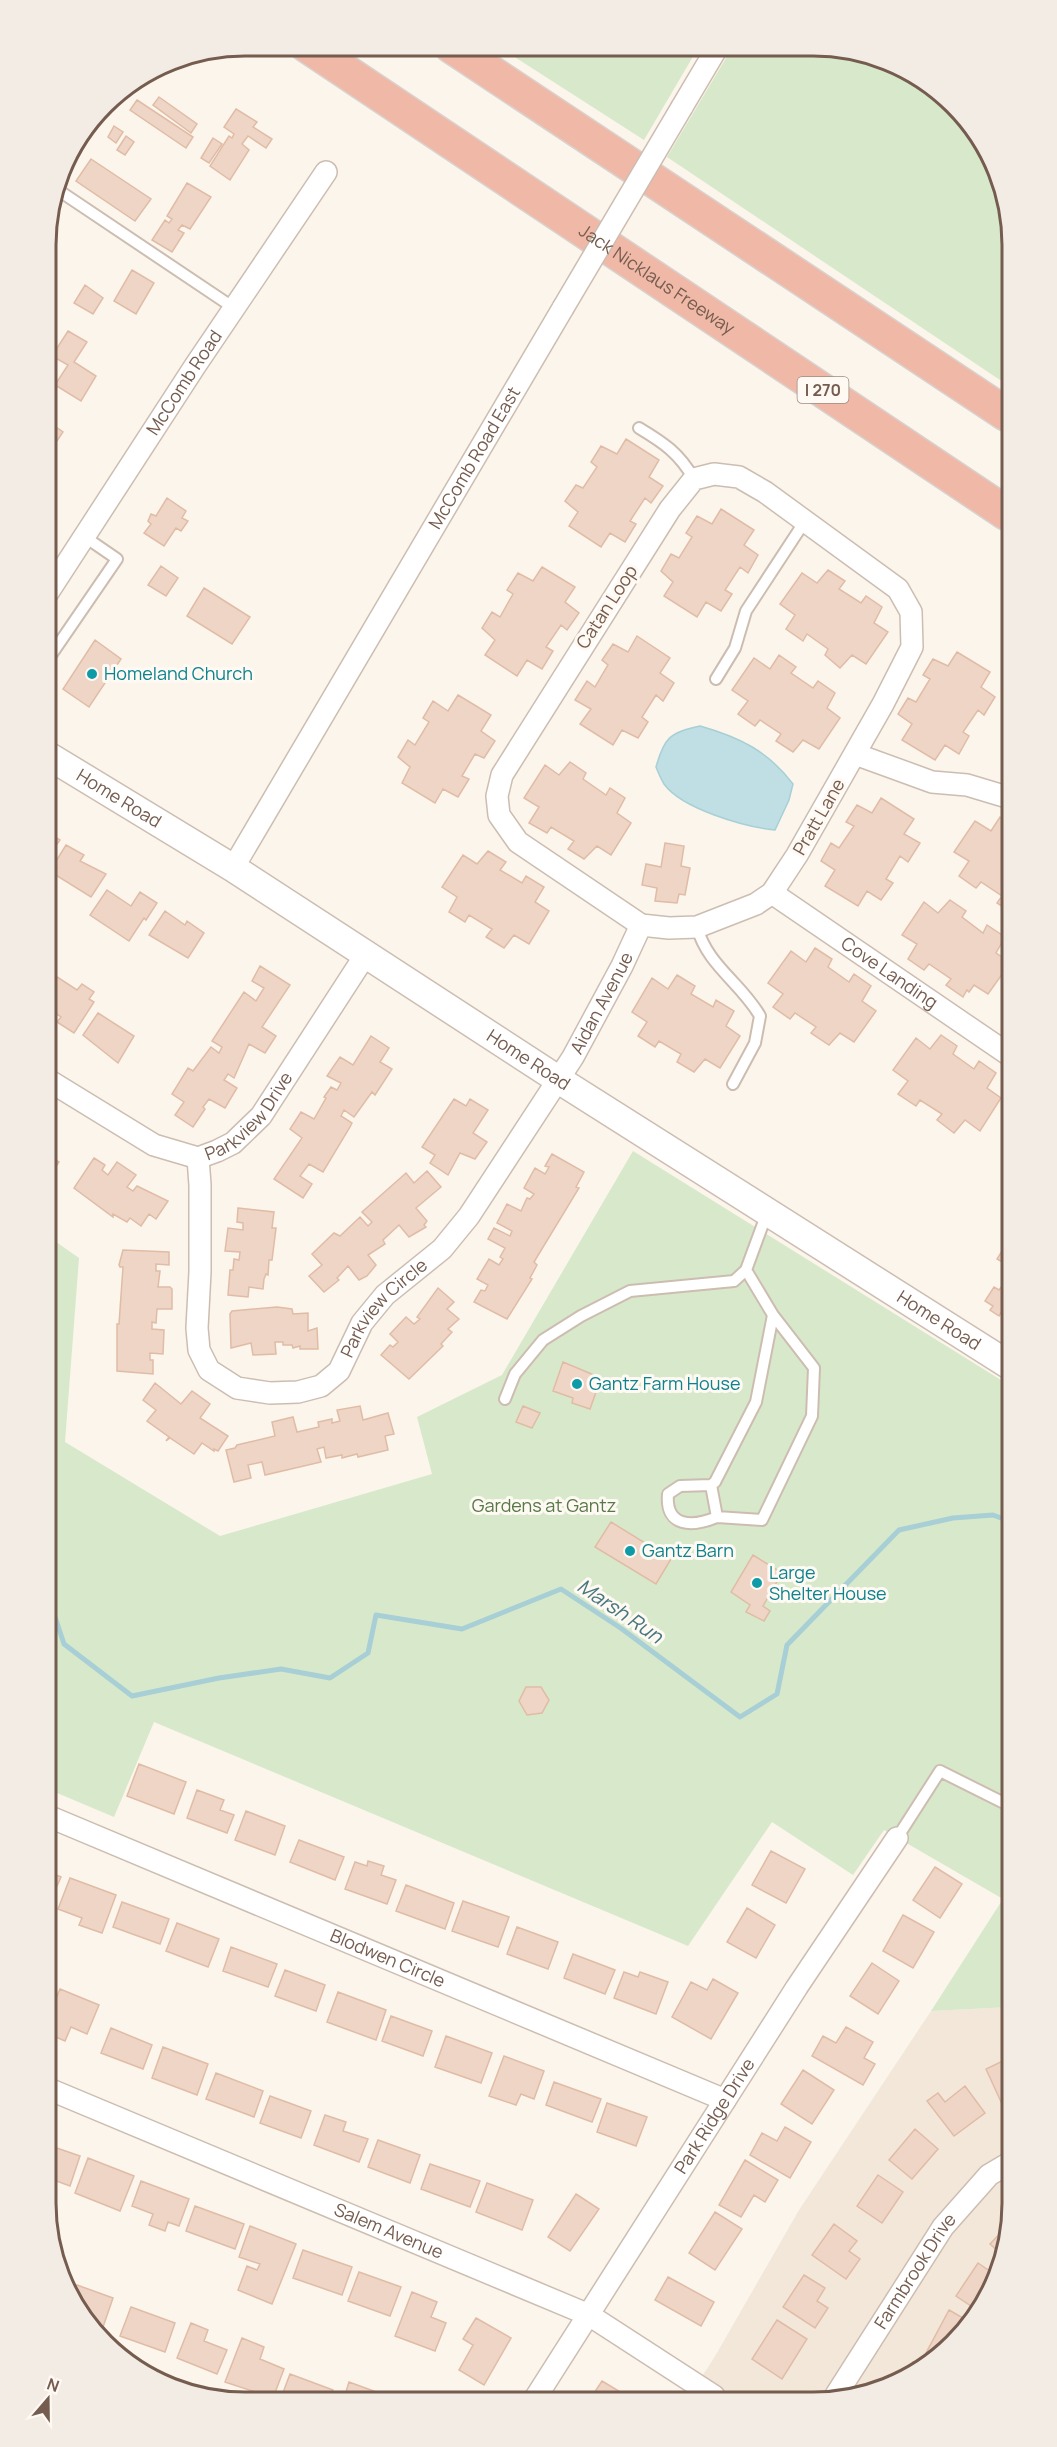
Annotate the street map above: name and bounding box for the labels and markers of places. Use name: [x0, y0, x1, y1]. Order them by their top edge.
place label: Homeland Church: [104, 661, 253, 685]
marker: Homeland Church: [85, 667, 99, 681]
place label: Gantz Farm House: [589, 1371, 740, 1395]
marker: Gantz Farm House: [570, 1377, 584, 1391]
place label: Gantz Barn: [642, 1538, 734, 1562]
marker: Gantz Barn: [623, 1544, 637, 1558]
place label: Large Shelter House: [769, 1560, 887, 1605]
marker: Large Shelter House: [750, 1576, 764, 1590]

